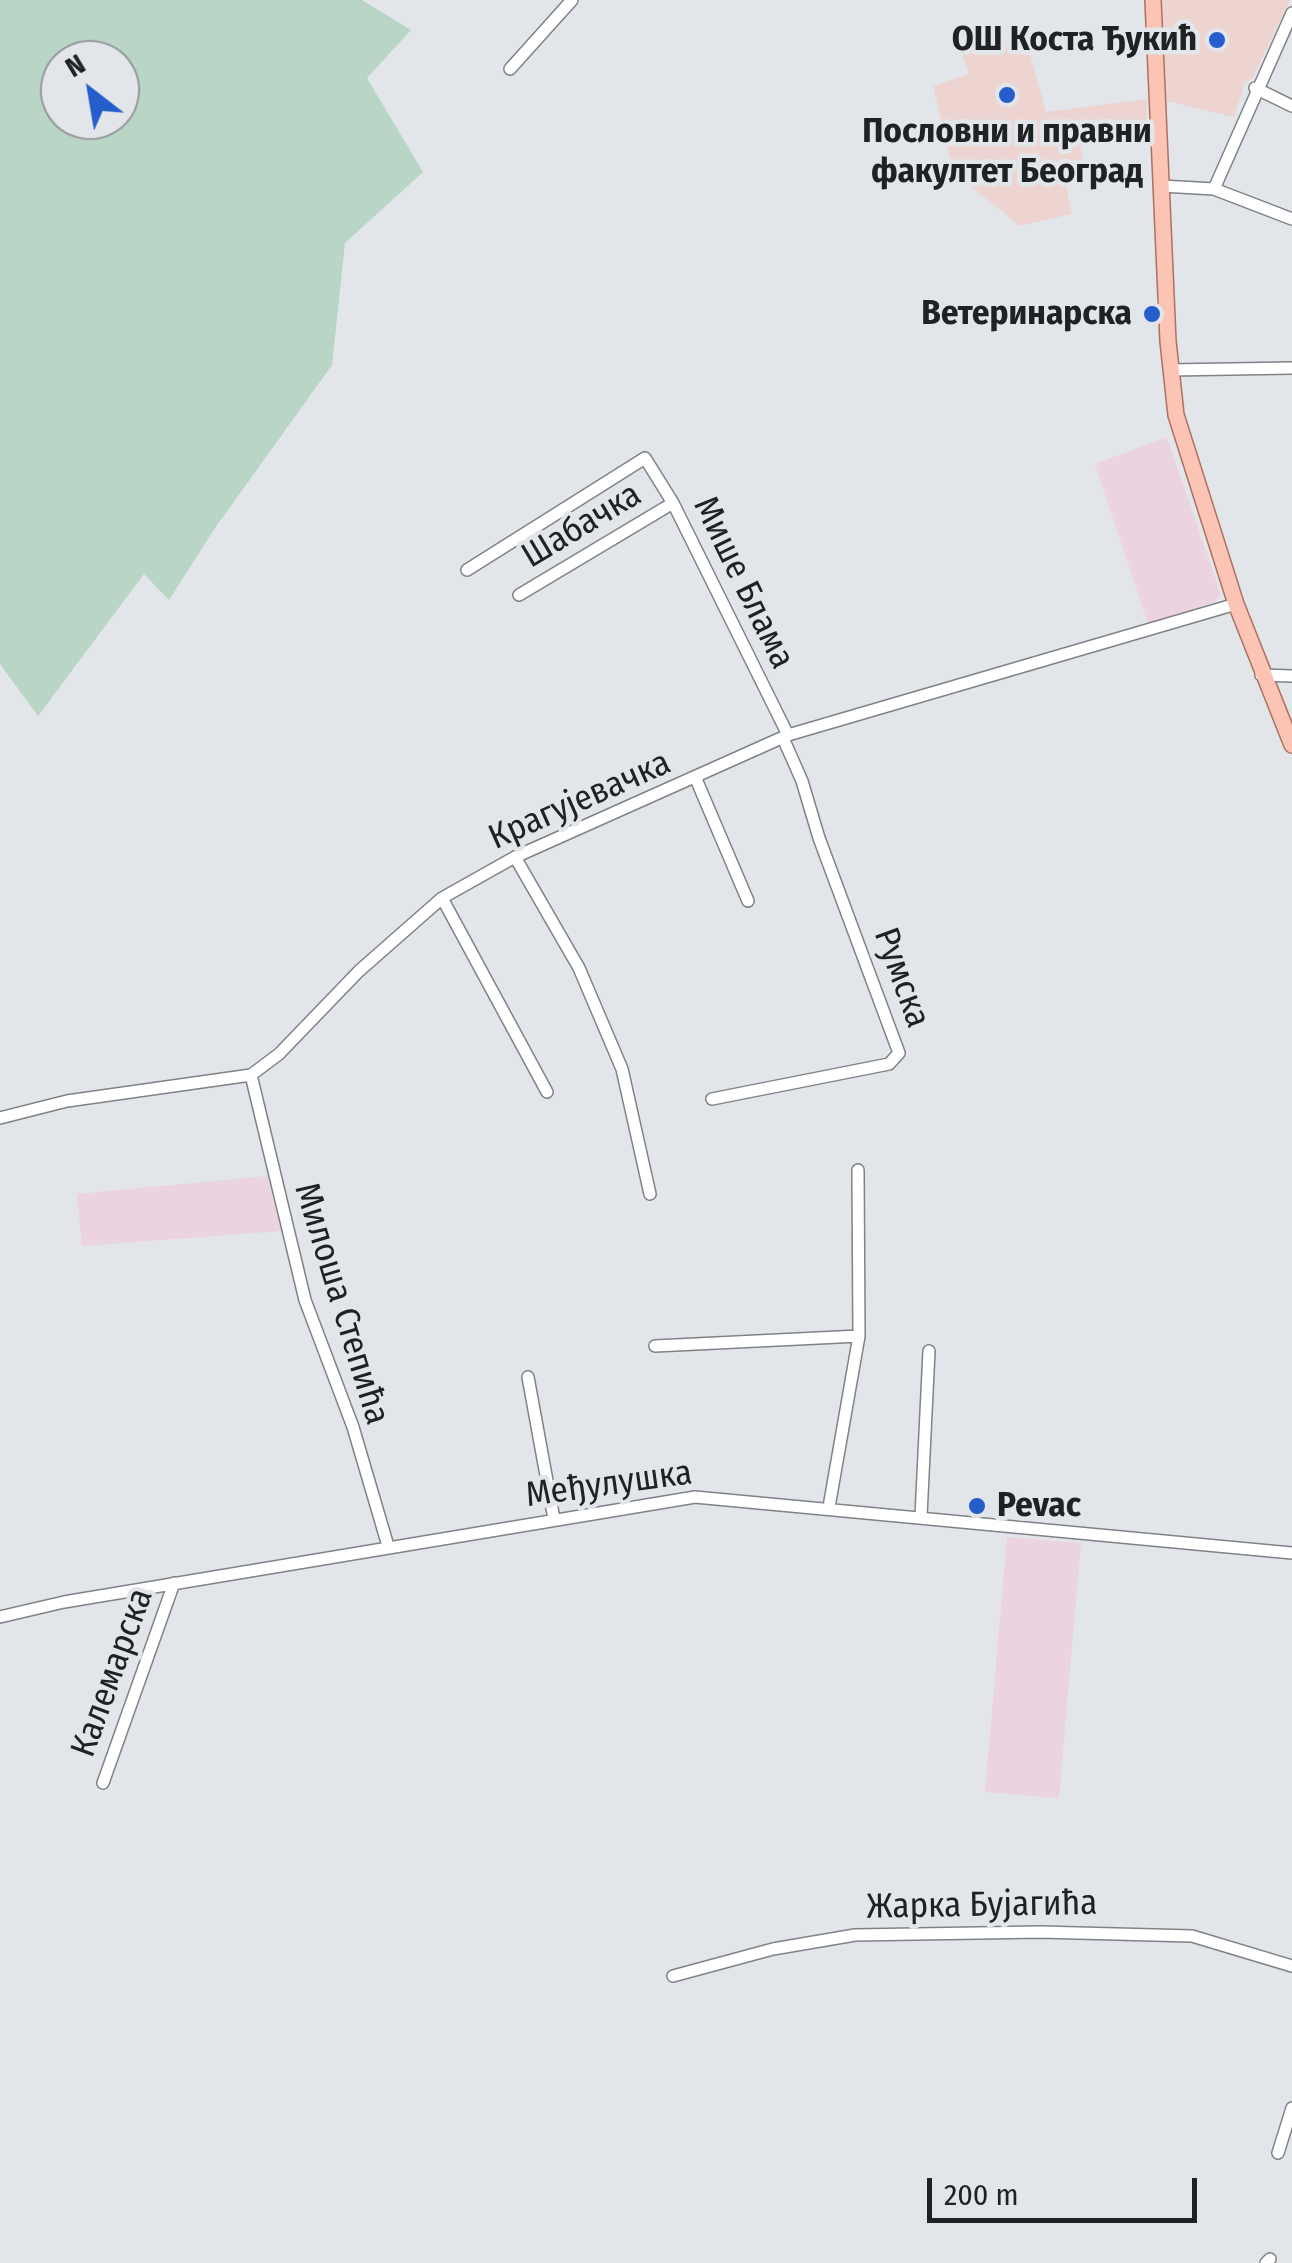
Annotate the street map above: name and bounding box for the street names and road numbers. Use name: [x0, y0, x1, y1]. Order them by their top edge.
street label: Шабачка: [515, 474, 649, 578]
street label: Мише Блама: [683, 490, 803, 676]
street label: Крагујевачка: [483, 742, 677, 860]
street label: Румска: [864, 922, 938, 1034]
street label: Милоша Степића: [284, 1178, 398, 1430]
street label: Међулушка: [523, 1453, 695, 1517]
street label: Калемарска: [63, 1583, 163, 1763]
street label: Жарка Бујагића: [866, 1883, 1098, 1929]

